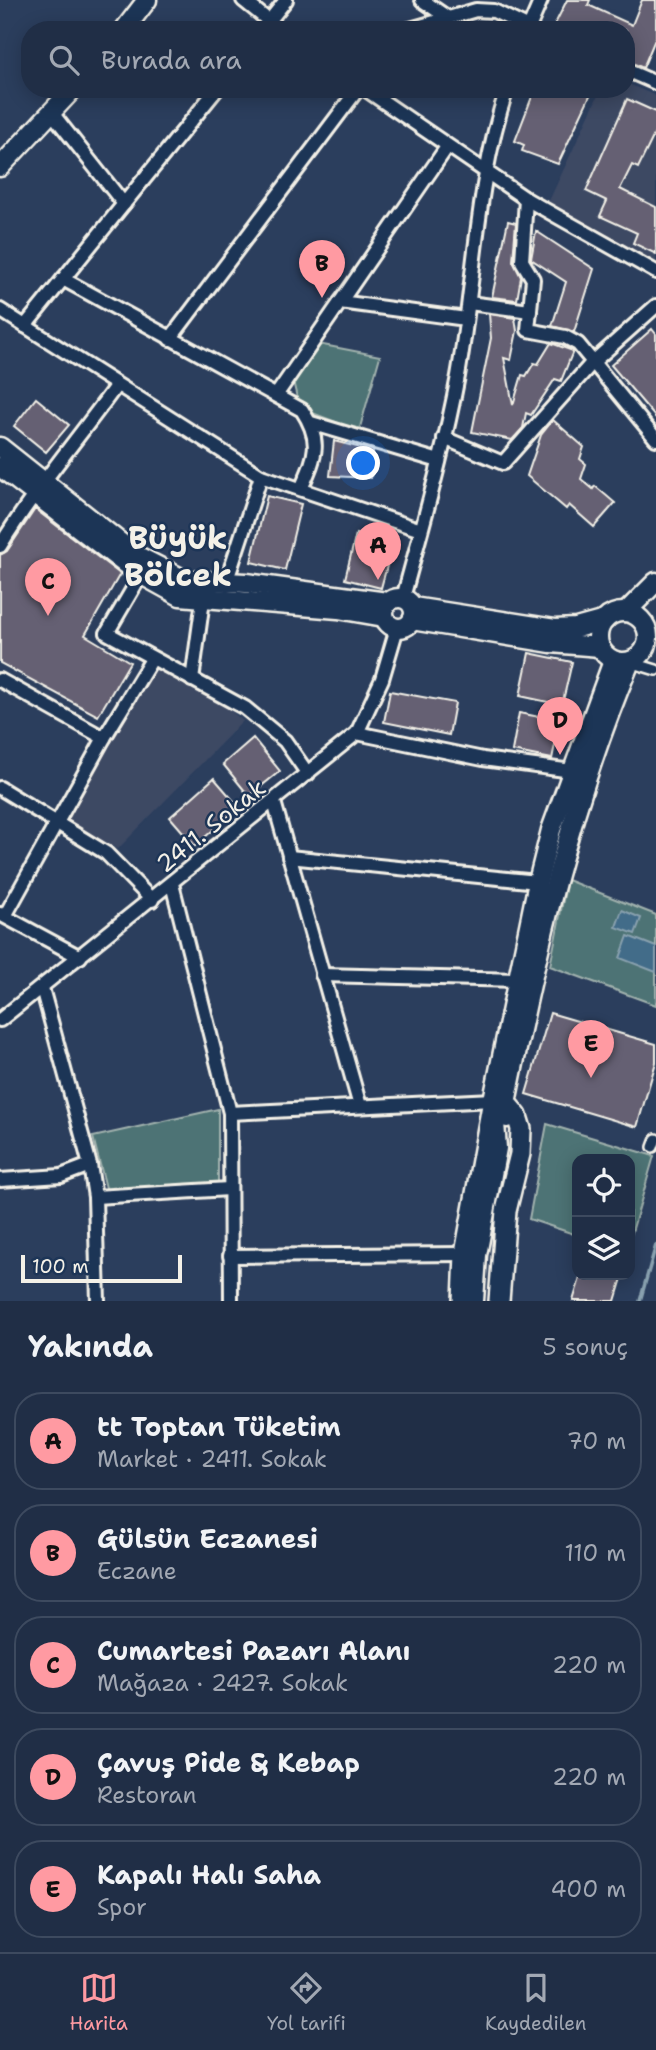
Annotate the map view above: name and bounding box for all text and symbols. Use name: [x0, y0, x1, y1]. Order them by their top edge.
search box: [21, 21, 635, 98]
icon: search: [45, 41, 83, 79]
text: Burada ara: [101, 42, 242, 77]
pin: B: [299, 240, 345, 298]
your location: [346, 446, 380, 480]
district label: Büyük Bölcek: [124, 516, 232, 596]
pin: A: [355, 522, 401, 580]
pin: C: [25, 558, 71, 616]
pin: D: [537, 697, 583, 755]
street label: 2411. Sokak: [150, 772, 272, 880]
pin: E: [568, 1020, 614, 1078]
map controls: [572, 1154, 635, 1280]
button: locate: [572, 1154, 635, 1217]
button: layers: [572, 1217, 635, 1280]
scale bar: [21, 1252, 182, 1284]
text: 100 m: [32, 1254, 89, 1279]
text: Yakında: [28, 1326, 153, 1367]
text: 5 sonuç: [543, 1332, 628, 1362]
text: tt Toptan Tüketim: [97, 1409, 341, 1444]
text: A: [44, 1426, 62, 1456]
text: 70 m: [567, 1426, 626, 1456]
text: Market · 2411. Sokak: [97, 1444, 327, 1474]
text: Gülsün Eczanesi: [97, 1521, 318, 1556]
text: B: [46, 1538, 60, 1568]
text: 110 m: [564, 1538, 626, 1568]
text: Eczane: [97, 1556, 177, 1586]
text: Cumartesi Pazarı Alanı: [97, 1633, 410, 1668]
text: C: [46, 1650, 60, 1680]
text: 220 m: [552, 1650, 626, 1680]
text: Mağaza · 2427. Sokak: [97, 1668, 348, 1698]
text: Çavuş Pide & Kebap: [97, 1745, 360, 1780]
text: D: [45, 1762, 61, 1792]
text: 220 m: [552, 1762, 626, 1792]
text: Restoran: [97, 1780, 197, 1810]
text: Kapalı Halı Saha: [97, 1857, 321, 1892]
text: E: [45, 1874, 61, 1904]
text: 400 m: [550, 1874, 626, 1904]
text: Spor: [97, 1892, 147, 1922]
tab: Harita: [70, 1969, 128, 2036]
tab: Yol tarifi: [267, 1969, 346, 2036]
tab: Kaydedilen: [485, 1969, 586, 2036]

